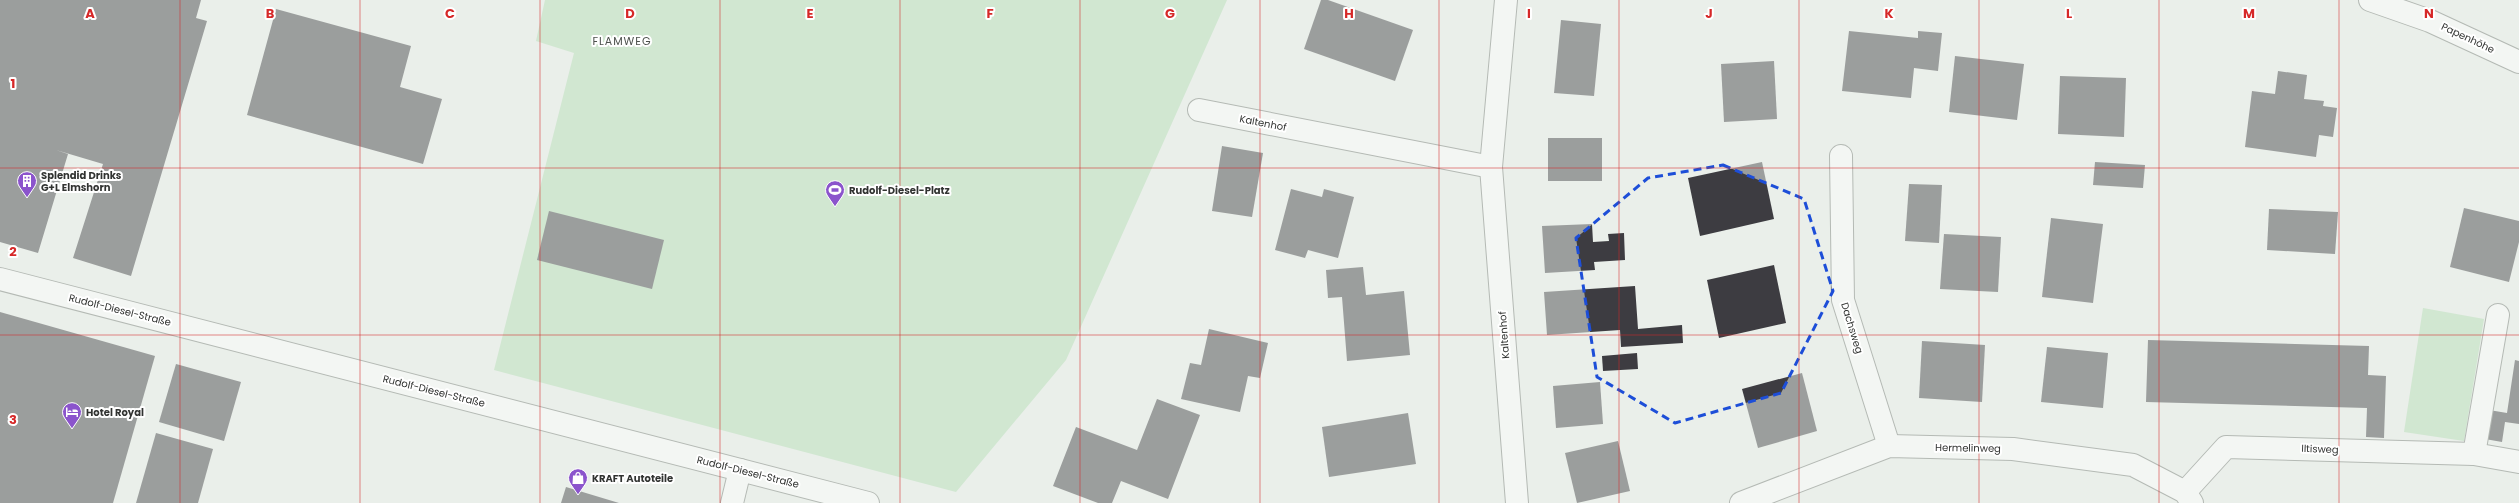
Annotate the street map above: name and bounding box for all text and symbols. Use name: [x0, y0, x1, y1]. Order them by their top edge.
text: A: [85, 4, 95, 23]
text: B: [266, 4, 275, 23]
text: C: [445, 4, 455, 23]
text: D: [625, 4, 635, 23]
text: E: [806, 4, 814, 23]
text: F: [986, 4, 994, 23]
text: G: [1165, 4, 1175, 23]
text: H: [1344, 4, 1354, 23]
text: I: [1527, 4, 1531, 23]
text: J: [1705, 4, 1713, 23]
text: K: [1884, 4, 1894, 23]
text: L: [2066, 4, 2072, 23]
text: M: [2243, 4, 2255, 23]
text: N: [2424, 4, 2434, 23]
street label: Papenhöhe: [2439, 19, 2497, 57]
district label: FLAMWEG: [592, 33, 652, 49]
text: 1: [11, 74, 15, 93]
street label: Kaltenhof: [1238, 111, 1288, 135]
place label: Splendid Drinks G+L Elmshorn: [41, 168, 122, 195]
building icon: Splendid Drinks G+L Elmshorn: [16, 170, 38, 198]
sports icon: Rudolf-Diesel-Platz: [824, 179, 846, 207]
place label: Rudolf-Diesel-Platz: [849, 183, 950, 198]
text: 2: [9, 242, 17, 261]
street label: Rudolf-Diesel-Straße: [67, 290, 173, 330]
street label: Dachsweg: [1837, 301, 1867, 355]
street label: Kaltenhof: [1495, 311, 1513, 359]
street label: Rudolf-Diesel-Straße: [381, 371, 487, 411]
hotel icon: Hotel Royal: [61, 401, 83, 429]
place label: Hotel Royal: [86, 405, 144, 420]
text: 3: [9, 410, 17, 429]
street label: Hermelinweg: [1935, 440, 2001, 456]
street label: Iltisweg: [2301, 441, 2339, 457]
street label: Rudolf-Diesel-Straße: [695, 452, 801, 492]
shop icon: KRAFT Autoteile: [567, 467, 589, 495]
place label: KRAFT Autoteile: [592, 471, 673, 486]

